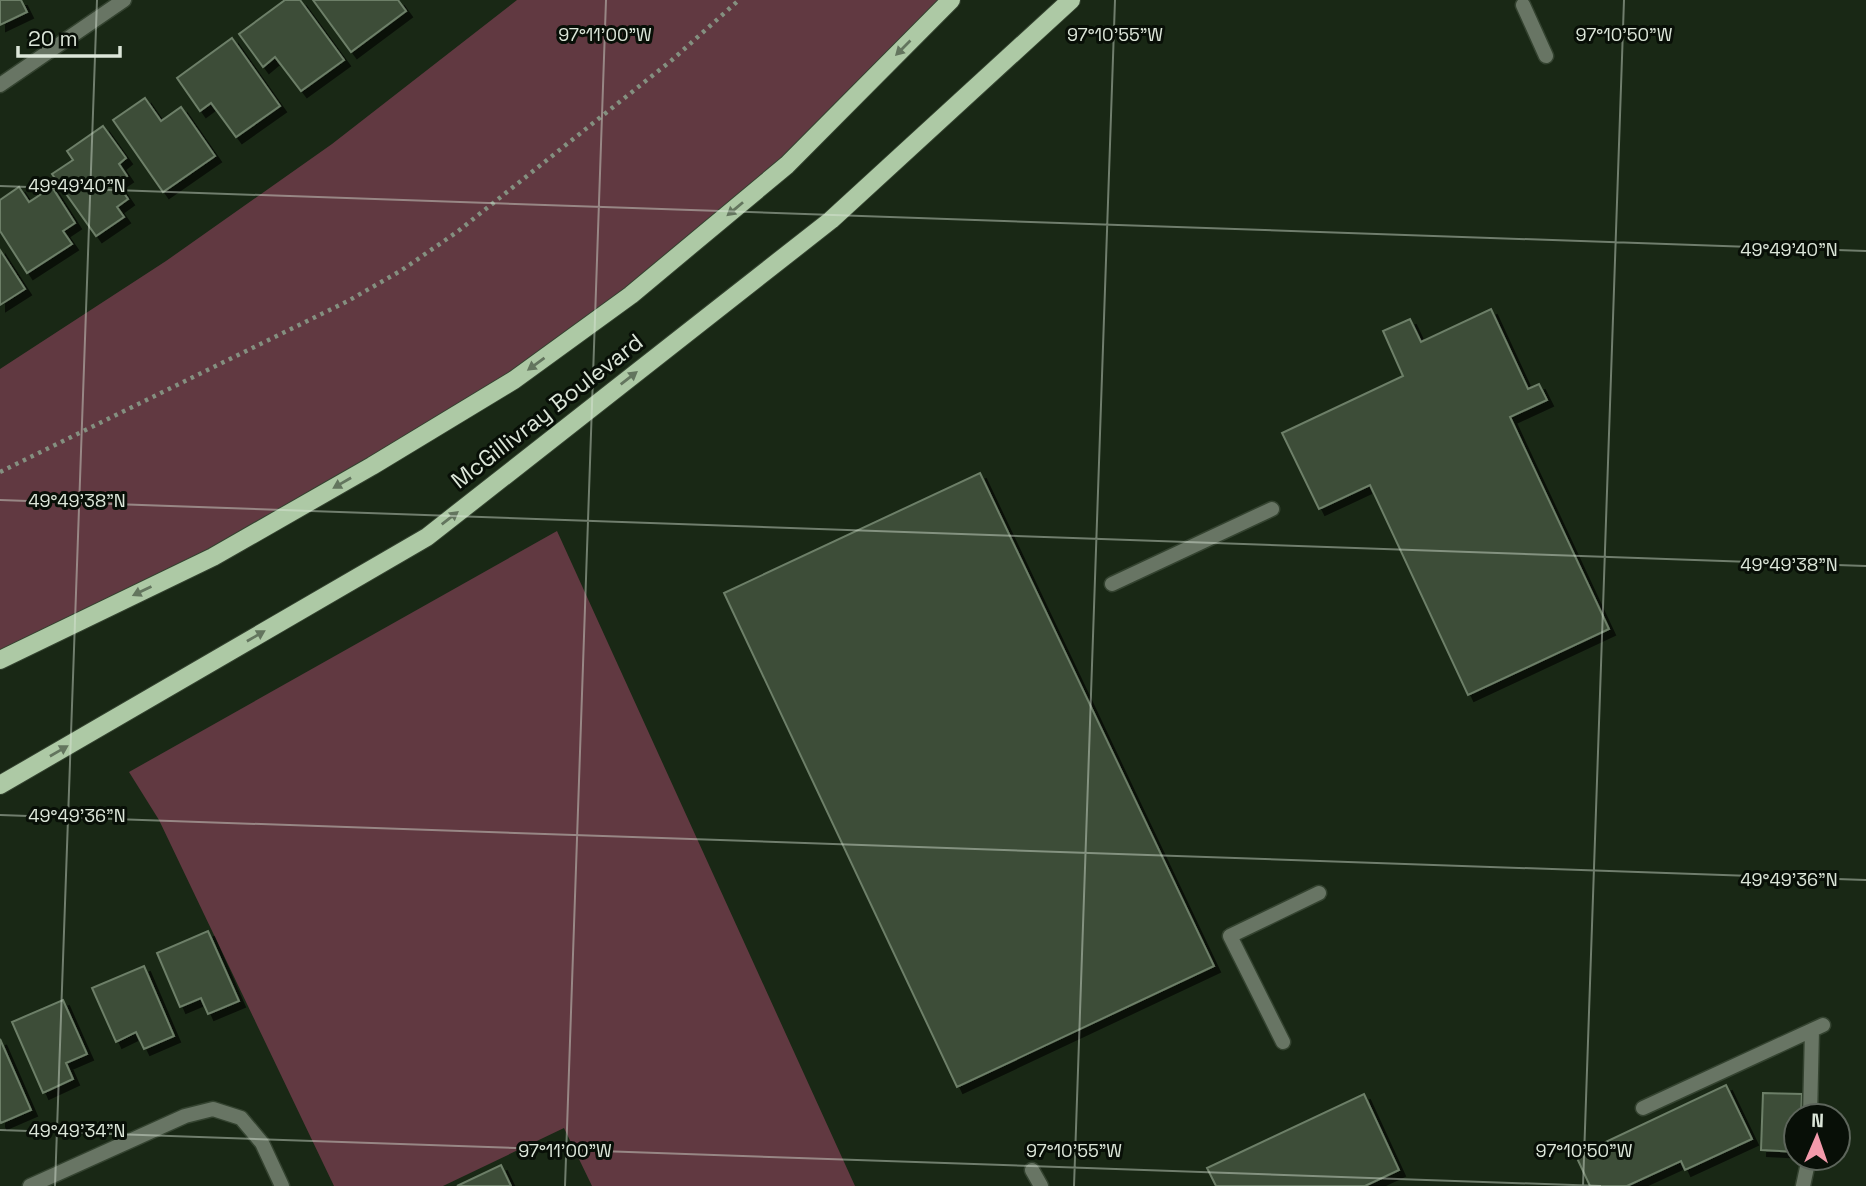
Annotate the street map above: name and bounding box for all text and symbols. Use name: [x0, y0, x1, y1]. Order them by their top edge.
scale bar: [18, 14, 119, 58]
text: 97°11'00"W: [558, 23, 652, 46]
text: 97°10'55"W: [1067, 23, 1163, 46]
text: 97°10'50"W: [1576, 23, 1673, 46]
text: 20 m: [28, 25, 78, 52]
one-way arrow: [895, 40, 912, 56]
text: 49°49'40"N: [28, 174, 126, 197]
one-way arrow: [726, 201, 743, 216]
text: 49°49'40"N: [1740, 238, 1838, 261]
street label: McGillivray Boulevard: [445, 327, 649, 495]
one-way arrow: [527, 357, 545, 371]
one-way arrow: [620, 372, 638, 386]
one-way arrow: [333, 477, 352, 489]
text: 49°49'38"N: [28, 489, 126, 512]
one-way arrow: [441, 512, 459, 526]
text: 49°49'38"N: [1740, 553, 1838, 576]
one-way arrow: [132, 585, 152, 597]
one-way arrow: [246, 630, 265, 642]
one-way arrow: [49, 745, 69, 757]
text: 49°49'36"N: [28, 804, 126, 827]
text: 49°49'36"N: [1740, 868, 1838, 891]
north arrow: [1782, 1102, 1852, 1172]
text: N: [1811, 1108, 1824, 1133]
text: 49°49'34"N: [29, 1119, 126, 1142]
text: 97°11'00"W: [518, 1139, 612, 1162]
text: 97°10'55"W: [1026, 1139, 1122, 1162]
text: 97°10'50"W: [1536, 1139, 1633, 1162]

